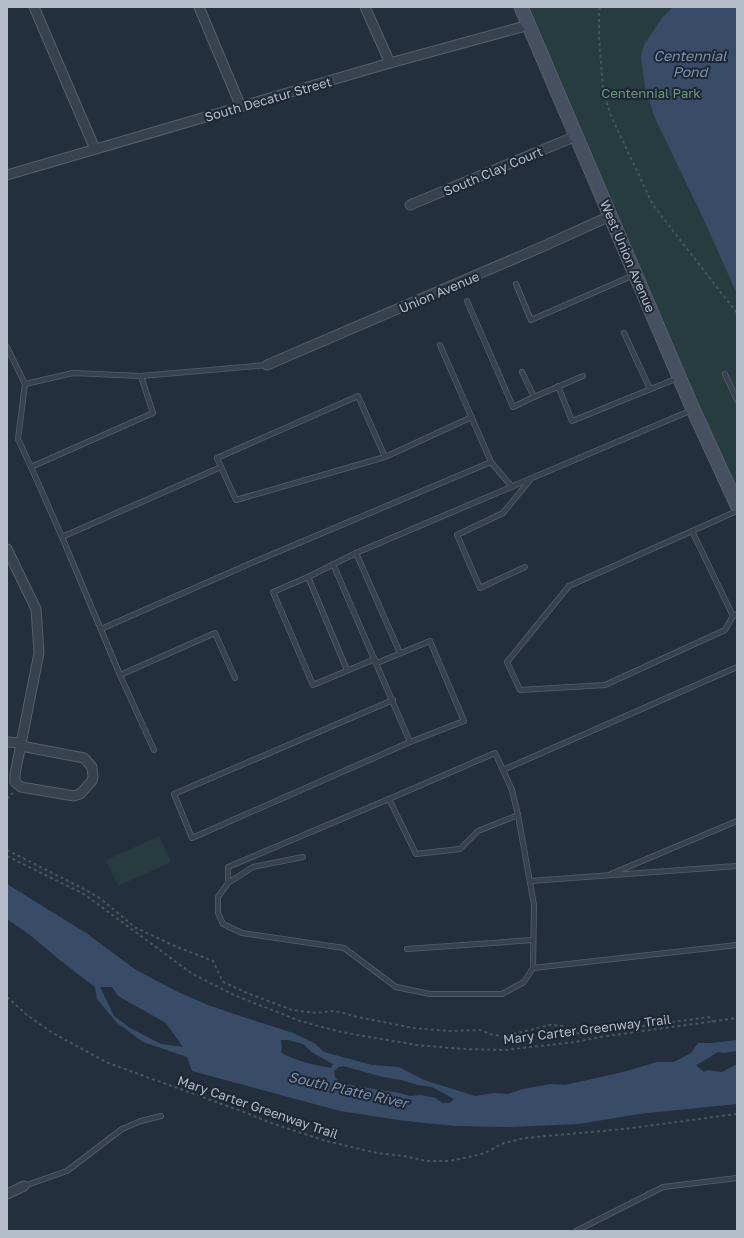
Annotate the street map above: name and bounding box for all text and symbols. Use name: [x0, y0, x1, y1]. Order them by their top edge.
water label: Centennial Pond: [653, 47, 727, 80]
street label: South Decatur Street: [203, 73, 333, 125]
park label: Centennial Park: [601, 85, 701, 101]
street label: South Clay Court: [441, 143, 545, 199]
street label: West Union Avenue: [597, 197, 659, 315]
street label: Union Avenue: [396, 268, 482, 316]
street label: Mary Carter Greenway Trail: [502, 1011, 672, 1047]
water label: South Platte River: [287, 1068, 412, 1112]
street label: Mary Carter Greenway Trail: [176, 1072, 340, 1142]

